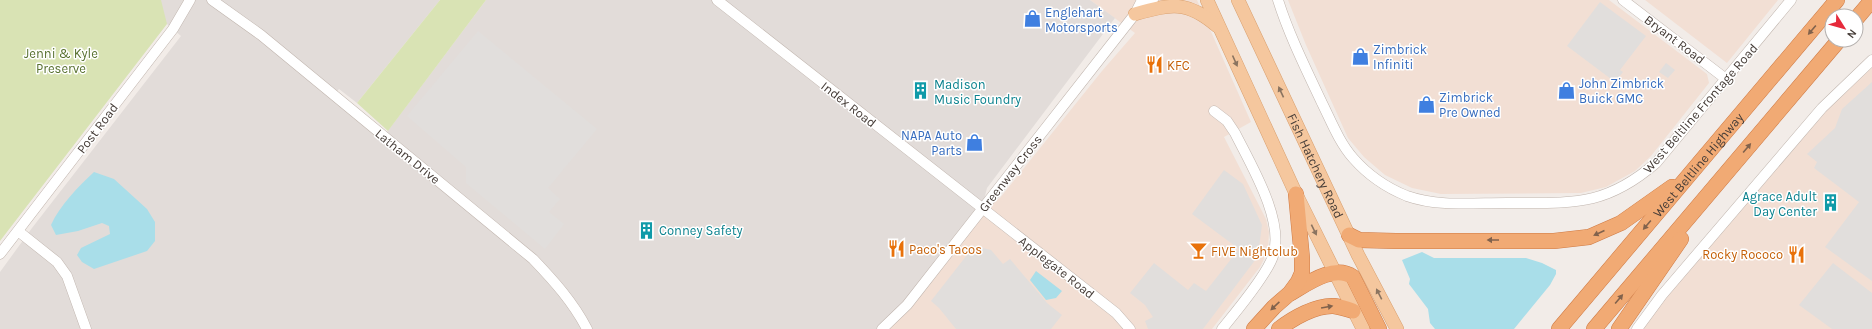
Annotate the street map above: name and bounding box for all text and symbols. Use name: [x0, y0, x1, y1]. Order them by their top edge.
place label: Englehart Motorsports: [1045, 5, 1118, 35]
north arrow: [1824, 8, 1864, 48]
shop icon: Englehart Motorsports: [1022, 9, 1042, 29]
street label: Bryant Road: [1642, 12, 1708, 67]
one-way arrow: [1807, 24, 1816, 35]
text: N: [1844, 27, 1859, 41]
street label: West Beltline Frontage Road: [1640, 41, 1761, 176]
place label: Zimbrick Infiniti: [1373, 42, 1427, 72]
park label: Jenni & Kyle Preserve: [24, 46, 98, 76]
shop icon: Zimbrick Infiniti: [1350, 46, 1370, 66]
restaurant icon: KFC: [1144, 55, 1164, 75]
one-way arrow: [1232, 55, 1238, 67]
place label: KFC: [1167, 58, 1190, 73]
place label: John Zimbrick Buick GMC: [1579, 76, 1664, 106]
place label: Madison Music Foundry: [934, 77, 1021, 107]
street label: Index Road: [818, 78, 879, 130]
shop icon: John Zimbrick Buick GMC: [1556, 80, 1576, 100]
building icon: Madison Music Foundry: [911, 81, 931, 101]
one-way arrow: [1278, 86, 1284, 98]
place label: Zimbrick Pre Owned: [1439, 90, 1501, 120]
shop icon: Zimbrick Pre Owned: [1416, 94, 1436, 114]
street label: Post Road: [74, 100, 121, 156]
street label: West Beltline Highway: [1650, 110, 1746, 220]
street label: Fish Hatchery Road: [1284, 111, 1347, 221]
street label: Latham Drive: [372, 126, 443, 187]
place label: NAPA Auto Parts: [901, 128, 962, 158]
shop icon: NAPA Auto Parts: [965, 132, 985, 152]
street label: Greenway Cross: [976, 132, 1045, 215]
one-way arrow: [1742, 143, 1751, 154]
place label: Agrace Adult Day Center: [1742, 189, 1817, 219]
building icon: Agrace Adult Day Center: [1820, 193, 1840, 213]
building icon: Conney Safety: [636, 220, 656, 240]
one-way arrow: [1643, 220, 1652, 231]
place label: Conney Safety: [659, 223, 743, 238]
one-way arrow: [1310, 224, 1317, 235]
one-way arrow: [1593, 230, 1604, 236]
street label: Applegate Road: [1016, 233, 1098, 302]
one-way arrow: [1486, 237, 1499, 243]
restaurant icon: Paco's Tacos: [886, 239, 906, 259]
bar icon: FIVE Nightclub: [1188, 241, 1208, 261]
place label: Paco's Tacos: [909, 242, 982, 257]
place label: FIVE Nightclub: [1211, 244, 1298, 259]
restaurant icon: Rocky Rococo: [1786, 244, 1806, 264]
place label: Rocky Rococo: [1702, 247, 1783, 262]
one-way arrow: [1375, 289, 1382, 300]
one-way arrow: [1615, 294, 1624, 305]
one-way arrow: [1270, 302, 1280, 311]
one-way arrow: [1321, 304, 1333, 310]

